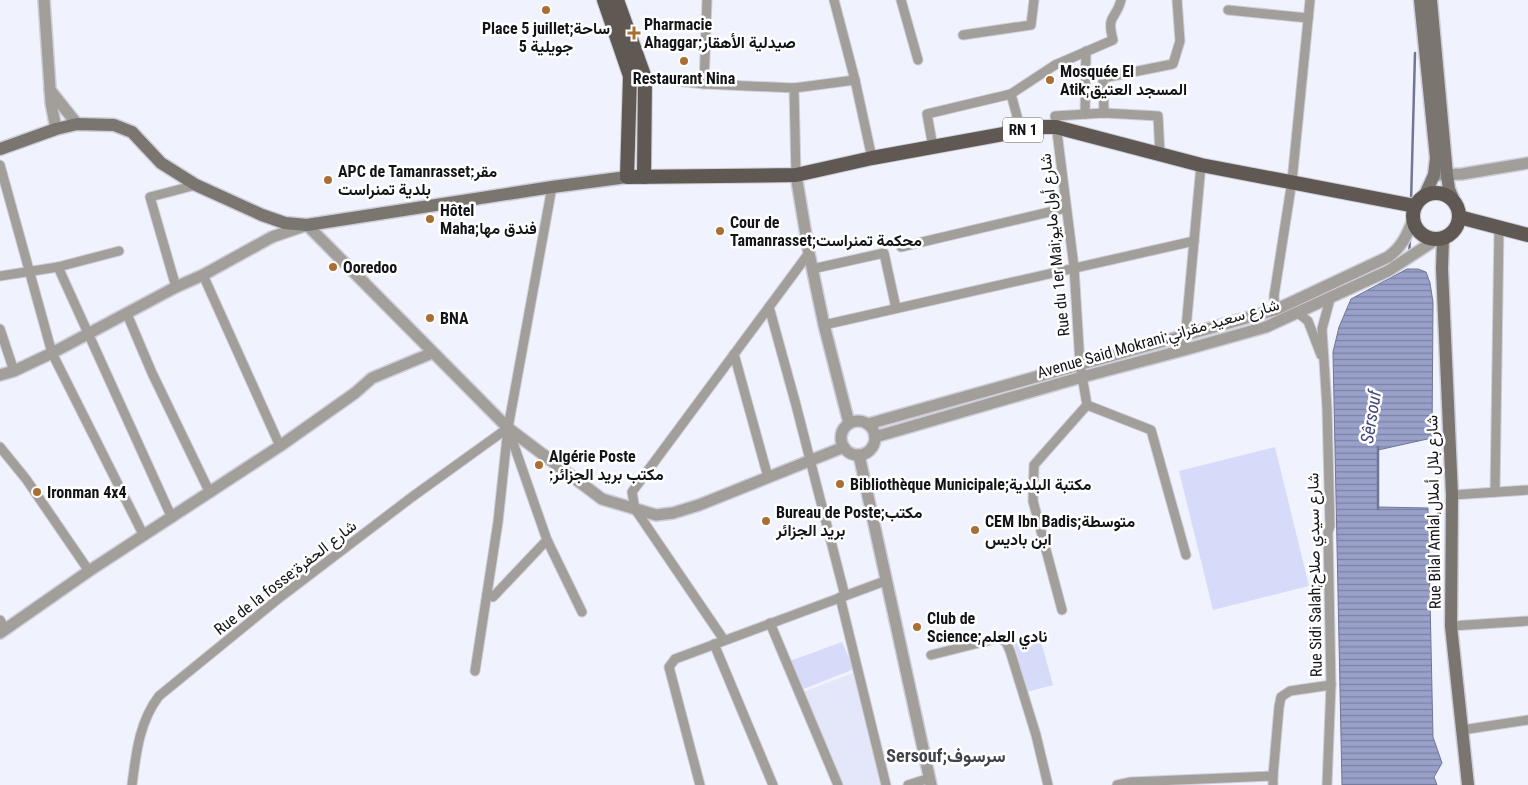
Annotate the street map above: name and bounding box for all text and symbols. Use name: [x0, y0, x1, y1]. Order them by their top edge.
marker: Place 5 juillet;ساحة 5 جويلية: [540, 4, 552, 16]
place label: Pharmacie Ahaggar;صيدلية الأهقار: [644, 15, 796, 53]
place label: Place 5 juillet;ساحة 5 جويلية: [482, 19, 610, 57]
marker: Pharmacie Ahaggar;صيدلية الأهقار: [628, 27, 640, 39]
marker: Restaurant Nina: [678, 55, 690, 67]
place label: Mosquée El Atik;المسجد العتيق: [1060, 62, 1187, 99]
place label: Restaurant Nina: [633, 69, 736, 88]
marker: Mosquée El Atik;المسجد العتيق: [1044, 74, 1056, 86]
road number: RN 1: [1003, 118, 1043, 142]
street label: Rue du 1er Mai;شارع أول مايو: [1035, 152, 1076, 337]
place label: APC de Tamanrasset;مقر بلدية تمنراست: [338, 162, 498, 200]
marker: APC de Tamanrasset;مقر بلدية تمنراست: [322, 174, 334, 186]
place label: Hôtel Maha;فندق مها: [440, 201, 537, 239]
marker: Hôtel Maha;فندق مها: [424, 213, 436, 225]
place label: Cour de Tamanrasset;محكمة تمنراست: [730, 213, 922, 251]
marker: Cour de Tamanrasset;محكمة تمنراست: [714, 225, 726, 237]
place label: Ooredoo: [343, 258, 397, 277]
marker: Ooredoo: [327, 261, 339, 273]
street label: Avenue Said Mokrani;شارع سعيد مقراني: [1035, 295, 1283, 386]
place label: BNA: [440, 309, 469, 328]
marker: BNA: [424, 312, 436, 324]
water label: Sêrsouf: [1356, 388, 1385, 445]
street label: Rue Bilal Amlal,شارع بلال أملال: [1422, 415, 1447, 609]
place label: Algérie Poste ;مكتب بريد الجزائر: [549, 447, 664, 485]
marker: Algérie Poste ;مكتب بريد الجزائر: [533, 459, 545, 471]
street label: Rue Sidi Salah;شارع سيدي صلاح: [1303, 473, 1330, 677]
place label: Bibliothèque Municipale;مكتبة البلدية: [850, 475, 1092, 494]
marker: Bibliothèque Municipale;مكتبة البلدية: [834, 478, 846, 490]
place label: Ironman 4x4: [47, 483, 127, 502]
marker: Ironman 4x4: [31, 486, 43, 498]
place label: Bureau de Poste;مكتب بريد الجزائر: [775, 503, 923, 541]
place label: CEM Ibn Badis;متوسطة ابن باديس: [985, 512, 1135, 549]
marker: Bureau de Poste;مكتب بريد الجزائر: [760, 515, 772, 527]
street label: Rue de la fosse;شارع الحفرة: [210, 516, 361, 640]
marker: CEM Ibn Badis;متوسطة ابن باديس: [969, 524, 981, 536]
place label: Club de Science;نادي العلم: [927, 609, 1048, 650]
marker: Club de Science;نادي العلم: [911, 621, 923, 633]
district label: Sersouf;سرسوف: [886, 745, 1006, 767]

